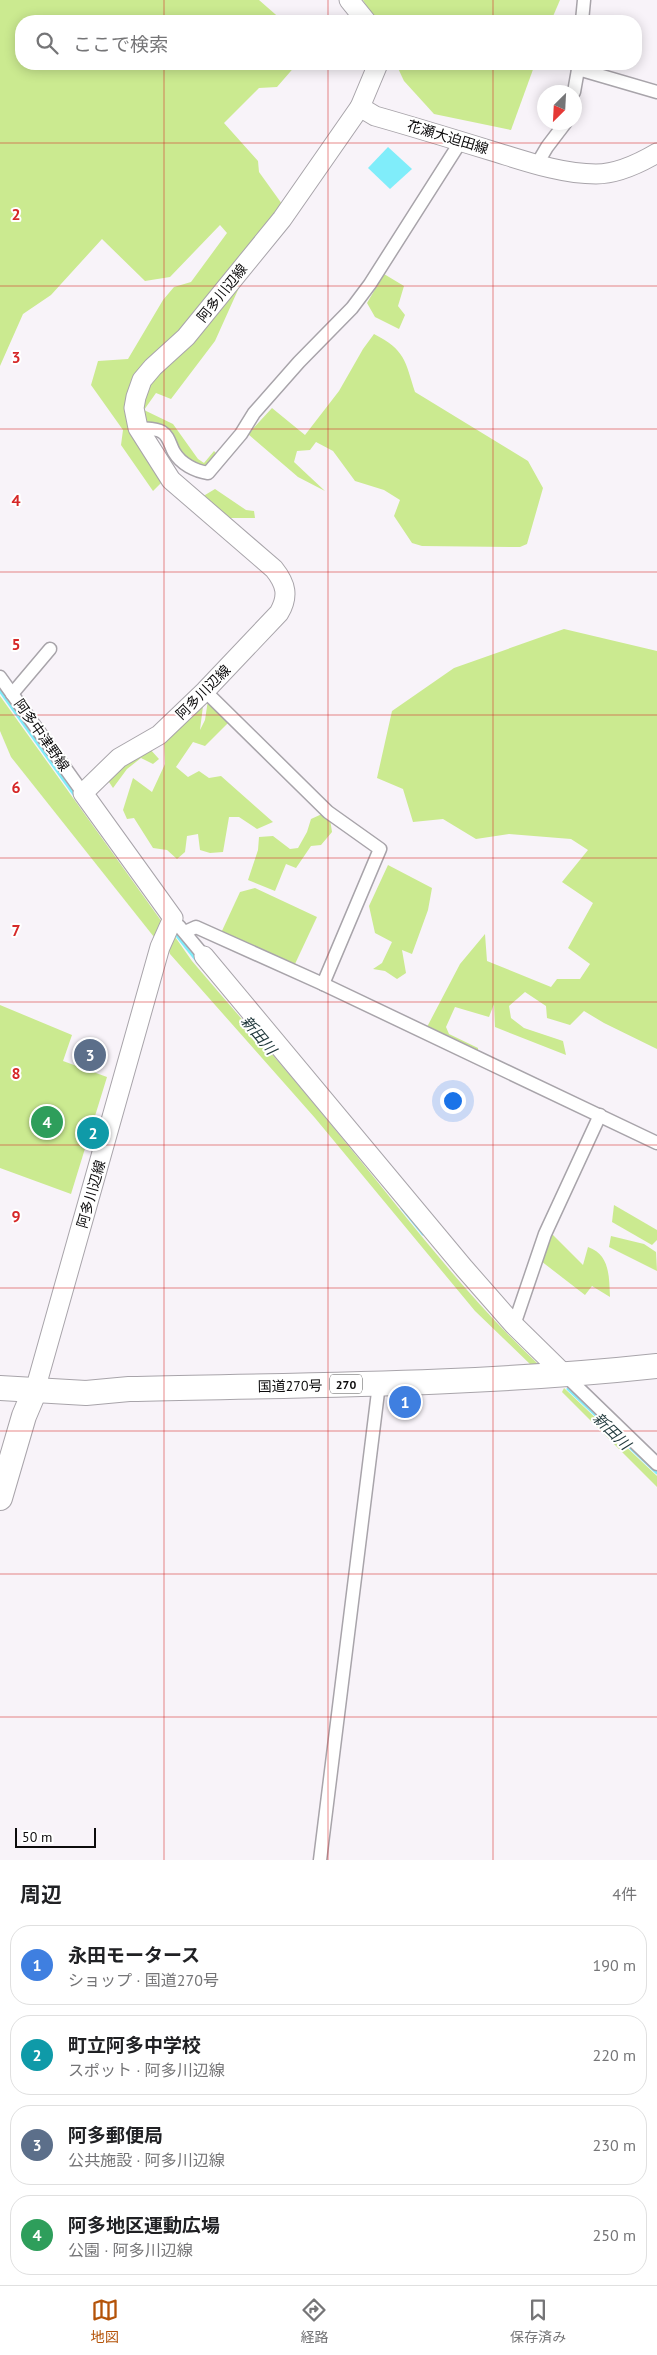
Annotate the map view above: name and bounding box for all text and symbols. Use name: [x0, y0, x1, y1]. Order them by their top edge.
search box: [15, 15, 642, 70]
icon: search: [33, 29, 61, 57]
text: ここで検索: [73, 32, 168, 56]
north arrow: [537, 85, 582, 130]
street label: 花瀬大迫田線: [405, 116, 491, 158]
text: 2: [11, 204, 21, 224]
street label: 阿多川辺線: [193, 260, 251, 326]
text: 3: [11, 347, 21, 367]
text: 4: [11, 490, 21, 510]
text: 5: [11, 634, 21, 654]
street label: 阿多川辺線: [172, 661, 234, 723]
street label: 阿多中津野線: [11, 695, 73, 775]
text: 6: [11, 777, 21, 797]
text: 7: [11, 920, 21, 940]
water label: 新田川: [237, 1012, 282, 1060]
pin: 3: [74, 1036, 106, 1074]
text: 8: [11, 1063, 21, 1083]
your location: [440, 1088, 466, 1114]
pin: 4: [31, 1103, 63, 1141]
pin: 2: [77, 1114, 109, 1152]
street label: 阿多川辺線: [73, 1158, 109, 1230]
text: 9: [11, 1206, 21, 1226]
road number: 270: [330, 1375, 362, 1394]
street label: 国道270号: [257, 1376, 323, 1396]
pin: 1: [389, 1383, 421, 1421]
water label: 新田川: [589, 1409, 636, 1455]
scale bar: [15, 1825, 96, 1848]
text: 50 m: [22, 1828, 52, 1846]
text: 周辺: [20, 1881, 62, 1908]
text: 4件: [612, 1884, 637, 1904]
text: 永田モータース: [68, 1943, 200, 1967]
text: 1: [32, 1955, 42, 1975]
text: 190 m: [593, 1955, 636, 1975]
text: ショップ · 国道270号: [68, 1970, 219, 1990]
text: 町立阿多中学校: [68, 2033, 201, 2057]
text: 2: [32, 2045, 42, 2065]
text: 220 m: [593, 2045, 636, 2065]
text: スポット · 阿多川辺線: [68, 2060, 225, 2080]
text: 阿多郵便局: [68, 2123, 163, 2147]
text: 3: [32, 2135, 42, 2155]
text: 230 m: [593, 2135, 636, 2155]
text: 公共施設 · 阿多川辺線: [68, 2150, 225, 2170]
text: 阿多地区運動広場: [68, 2213, 220, 2237]
text: 4: [32, 2225, 42, 2245]
text: 250 m: [593, 2225, 636, 2245]
text: 公園 · 阿多川辺線: [68, 2240, 193, 2260]
tab: 地図: [91, 2296, 119, 2346]
tab: 経路: [300, 2296, 328, 2346]
tab: 保存済み: [510, 2296, 566, 2346]

